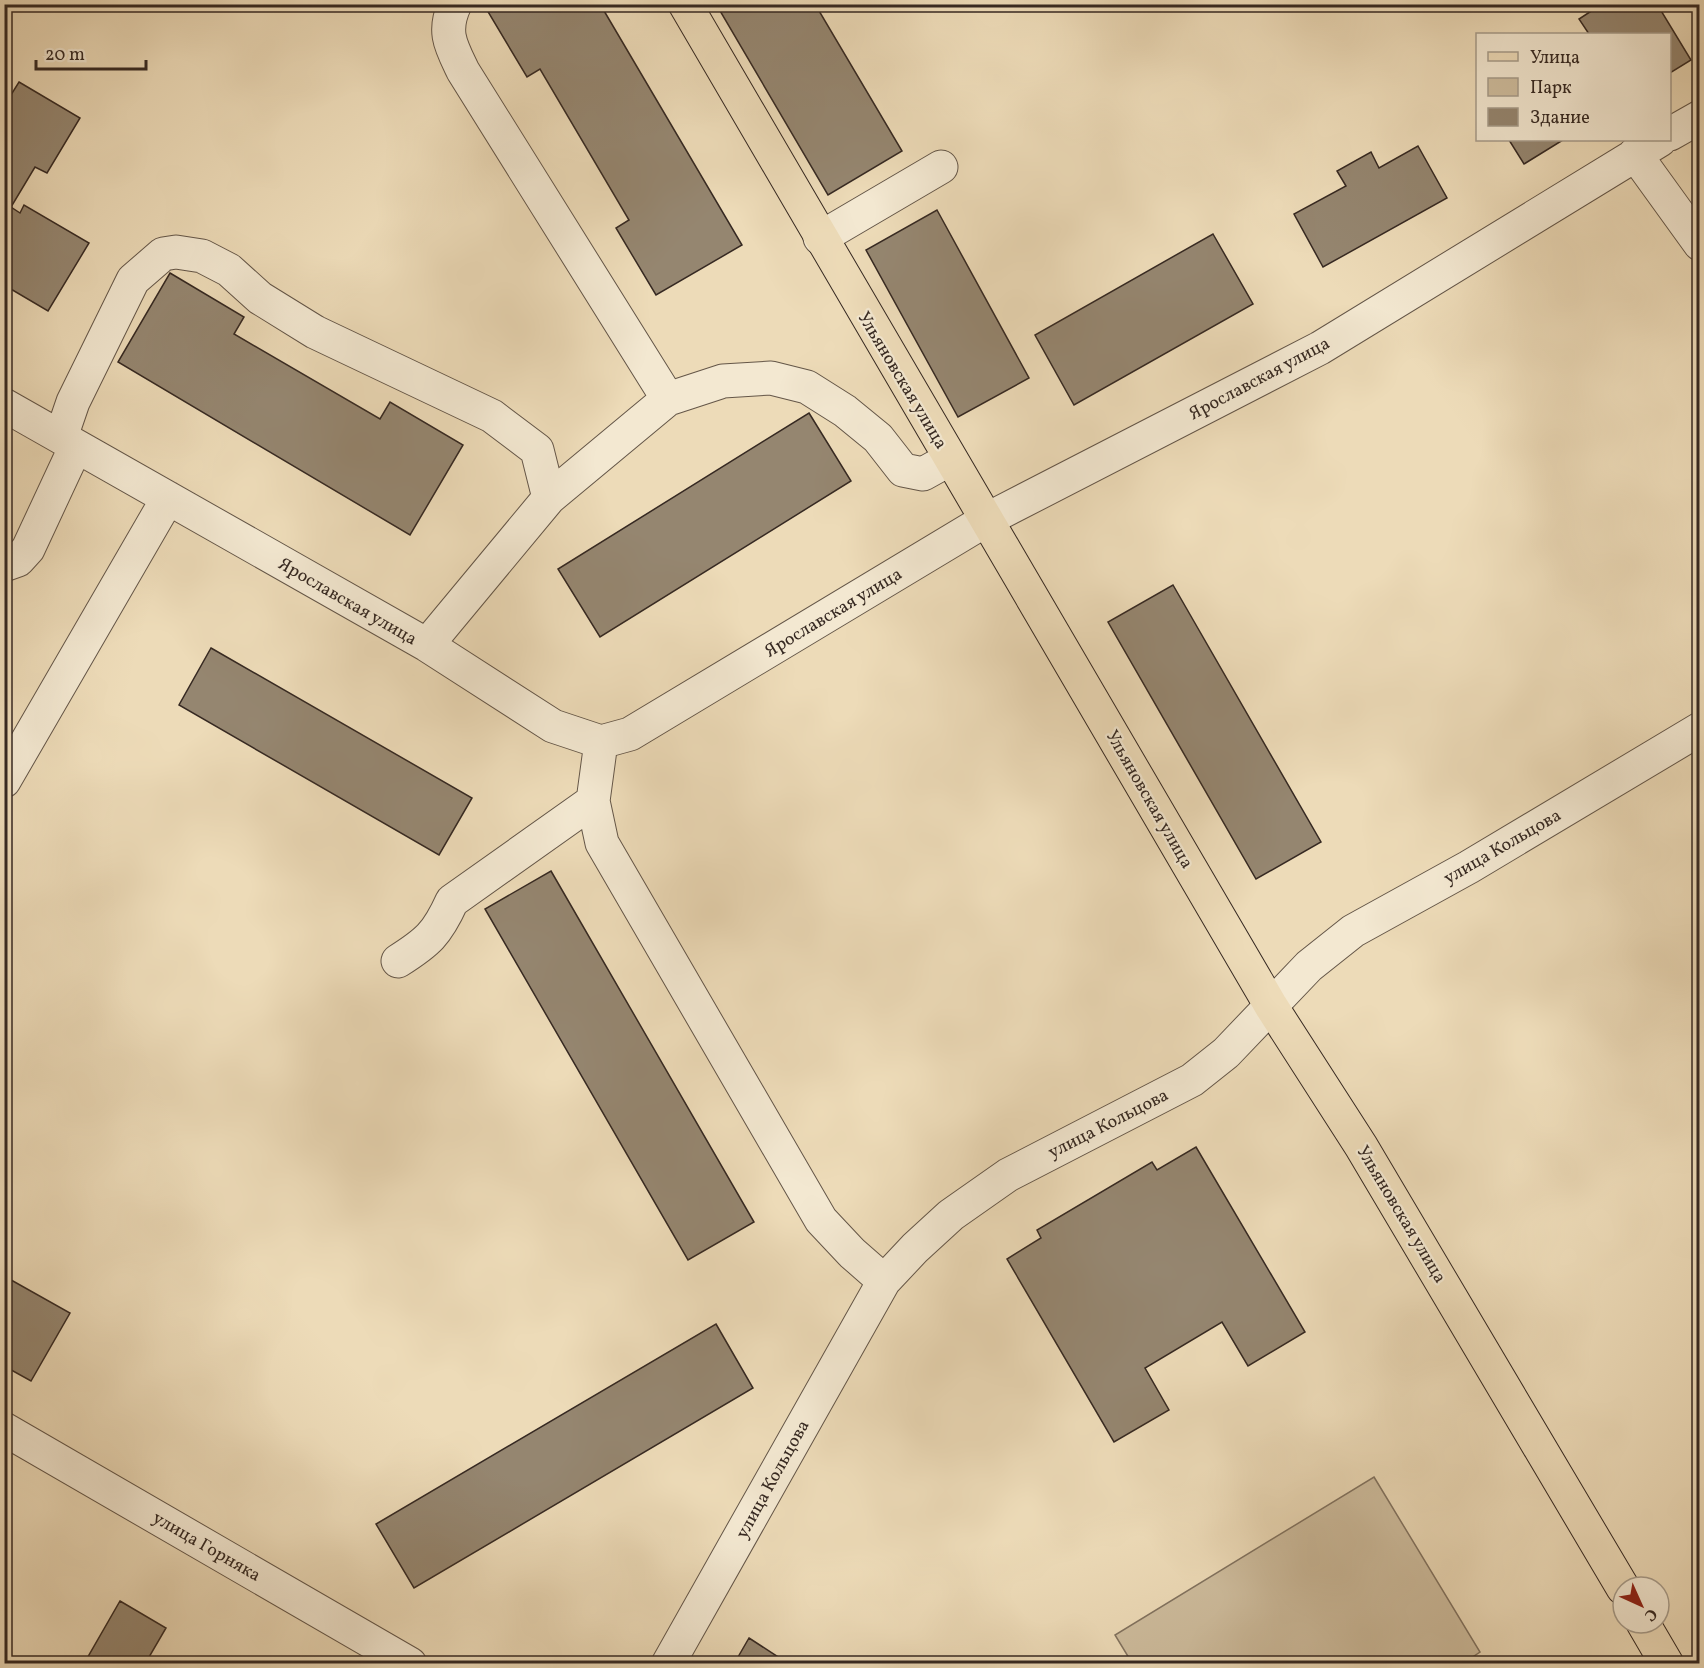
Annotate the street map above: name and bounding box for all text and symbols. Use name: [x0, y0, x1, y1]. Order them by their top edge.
scale bar: [36, 33, 146, 71]
legend: [1476, 33, 1671, 141]
text: 20 m: [45, 43, 85, 68]
text: Улица: [1530, 46, 1580, 71]
text: Парк: [1530, 76, 1572, 101]
text: Здание: [1530, 106, 1590, 131]
street label: Ульяновская улица: [851, 307, 953, 454]
street label: Ярославская улица: [1185, 332, 1335, 427]
street label: Ярославская улица: [273, 552, 421, 652]
street label: Ярославская улица: [760, 562, 907, 664]
street label: Ульяновская улица: [1099, 726, 1199, 874]
street label: улица Кольцова: [1439, 803, 1566, 891]
street label: улица Кольцова: [1044, 1083, 1173, 1165]
street label: Ульяновская улица: [1350, 1141, 1452, 1288]
street label: улица Кольцова: [730, 1416, 816, 1544]
street label: улица Горняка: [147, 1506, 265, 1588]
north arrow: [1611, 1575, 1671, 1635]
text: С: [1639, 1603, 1662, 1626]

